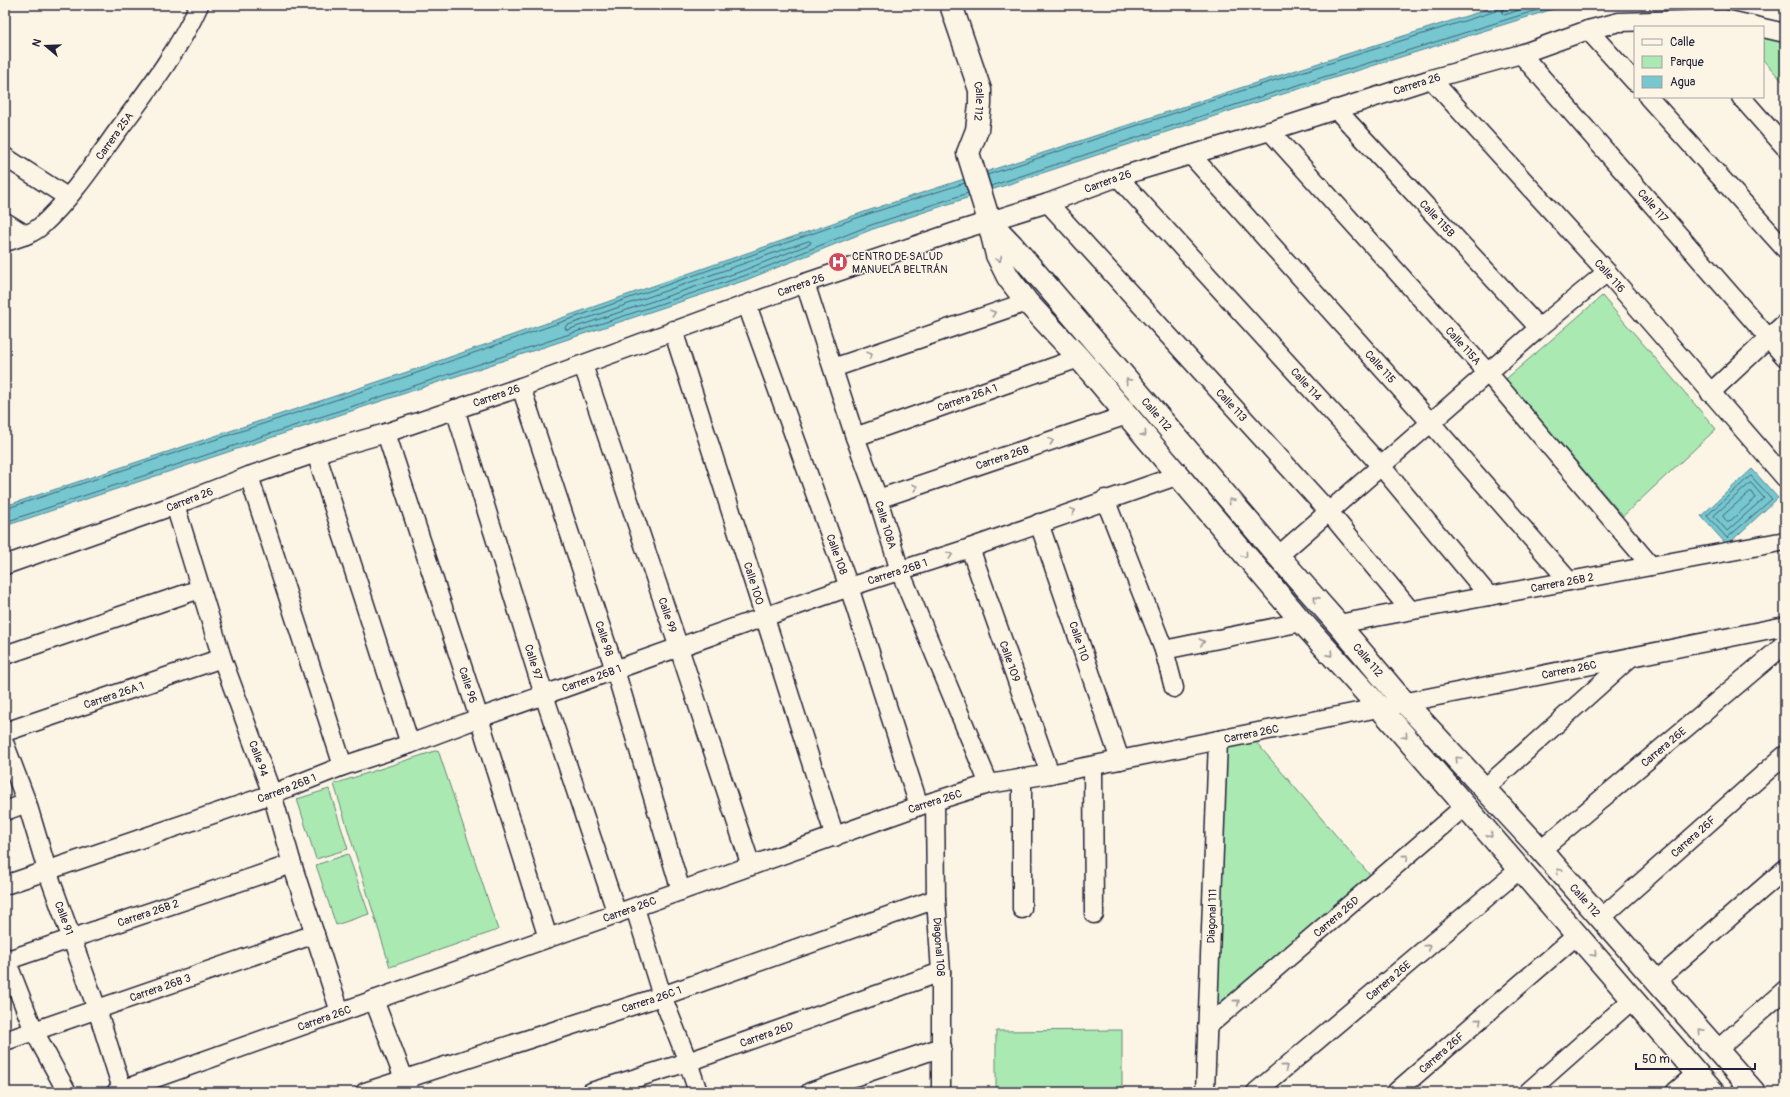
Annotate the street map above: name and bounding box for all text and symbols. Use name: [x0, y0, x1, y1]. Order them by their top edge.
north arrow: [26, 26, 66, 66]
legend: [1634, 26, 1764, 98]
text: Calle: [1670, 35, 1695, 50]
text: N: [30, 37, 45, 49]
text: Parque: [1670, 55, 1704, 70]
street label: Carrera 26: [1392, 71, 1442, 98]
text: Agua: [1670, 75, 1696, 90]
street label: Calle 112: [971, 80, 986, 122]
street label: Carrera 25A: [93, 110, 136, 163]
street label: Carrera 26: [1083, 167, 1133, 196]
street label: Calle 117: [1635, 187, 1671, 225]
street label: Calle 115B: [1417, 197, 1457, 240]
place label: CENTRO DE SALUD MANUELA BELTRÁN: [852, 250, 948, 276]
hospital icon: CENTRO DE SALUD MANUELA BELTRÁN: [827, 251, 849, 273]
one-way arrow: [994, 254, 1002, 262]
street label: Calle 116: [1592, 257, 1628, 295]
street label: Carrera 26: [776, 271, 826, 300]
one-way arrow: [990, 310, 997, 318]
street label: Calle 115A: [1443, 324, 1484, 368]
street label: Calle 115: [1362, 348, 1398, 386]
one-way arrow: [867, 352, 874, 360]
street label: Calle 114: [1288, 365, 1325, 404]
one-way arrow: [1126, 378, 1133, 386]
street label: Carrera 26A 1: [936, 381, 999, 414]
street label: Carrera 26: [471, 382, 522, 410]
street label: Calle 113: [1213, 386, 1249, 424]
street label: Calle 112: [1139, 395, 1174, 434]
one-way arrow: [1139, 429, 1146, 437]
one-way arrow: [1047, 437, 1054, 446]
street label: Carrera 26B: [974, 443, 1031, 473]
one-way arrow: [911, 483, 918, 492]
street label: Carrera 26: [165, 485, 215, 515]
one-way arrow: [1228, 498, 1236, 506]
street label: Calle 108A: [872, 499, 899, 551]
one-way arrow: [1069, 507, 1076, 516]
street label: Calle 108: [823, 532, 850, 577]
one-way arrow: [1241, 550, 1248, 557]
one-way arrow: [947, 551, 954, 559]
street label: Carrera 26B 1: [866, 556, 929, 588]
street label: Calle 100: [741, 560, 766, 607]
street label: Carrera 26B 2: [1530, 571, 1595, 595]
street label: Calle 99: [655, 596, 679, 635]
one-way arrow: [1314, 596, 1321, 604]
street label: Calle 98: [592, 619, 616, 658]
street label: Calle 110: [1066, 620, 1092, 663]
street label: Calle 109: [996, 639, 1023, 684]
one-way arrow: [1199, 639, 1205, 647]
street label: Calle 112: [1350, 641, 1386, 680]
street label: Calle 97: [522, 643, 545, 682]
one-way arrow: [1325, 649, 1332, 656]
street label: Carrera 26C: [1540, 658, 1598, 682]
street label: Carrera 26B 1: [560, 662, 623, 695]
street label: Calle 96: [456, 665, 480, 705]
street label: Carrera 26A 1: [82, 679, 146, 712]
street label: Carrera 26C: [1223, 722, 1280, 746]
street label: Carrera 26E: [1638, 724, 1689, 770]
one-way arrow: [1400, 732, 1407, 739]
street label: Calle 94: [246, 739, 271, 779]
one-way arrow: [1455, 756, 1463, 764]
street label: Carrera 26B 1: [256, 771, 318, 805]
street label: Carrera 26C: [906, 787, 964, 816]
street label: Carrera 26F: [1668, 813, 1719, 860]
one-way arrow: [1486, 830, 1493, 837]
one-way arrow: [1401, 854, 1408, 861]
one-way arrow: [1557, 868, 1564, 875]
street label: Calle 112: [1567, 881, 1603, 920]
street label: Diagonal 111: [1204, 889, 1219, 944]
street label: Carrera 26C: [601, 894, 658, 925]
street label: Carrera 26D: [1311, 894, 1362, 940]
street label: Carrera 26B 2: [116, 897, 181, 929]
street label: Calle 91: [52, 900, 76, 937]
street label: Diagonal 108: [930, 917, 947, 977]
one-way arrow: [1423, 944, 1430, 951]
one-way arrow: [1589, 949, 1596, 957]
street label: Carrera 26E: [1363, 958, 1414, 1003]
street label: Carrera 26B 3: [128, 971, 192, 1005]
street label: Carrera 26C 1: [620, 984, 683, 1016]
one-way arrow: [1232, 999, 1239, 1006]
street label: Carrera 26C: [296, 1003, 353, 1034]
one-way arrow: [1474, 1018, 1481, 1025]
street label: Carrera 26D: [738, 1019, 795, 1050]
one-way arrow: [1698, 1028, 1705, 1036]
street label: Carrera 26F: [1416, 1030, 1467, 1076]
scale bar: [1636, 1045, 1755, 1071]
text: 50 m: [1642, 1052, 1670, 1067]
one-way arrow: [1281, 1064, 1288, 1071]

